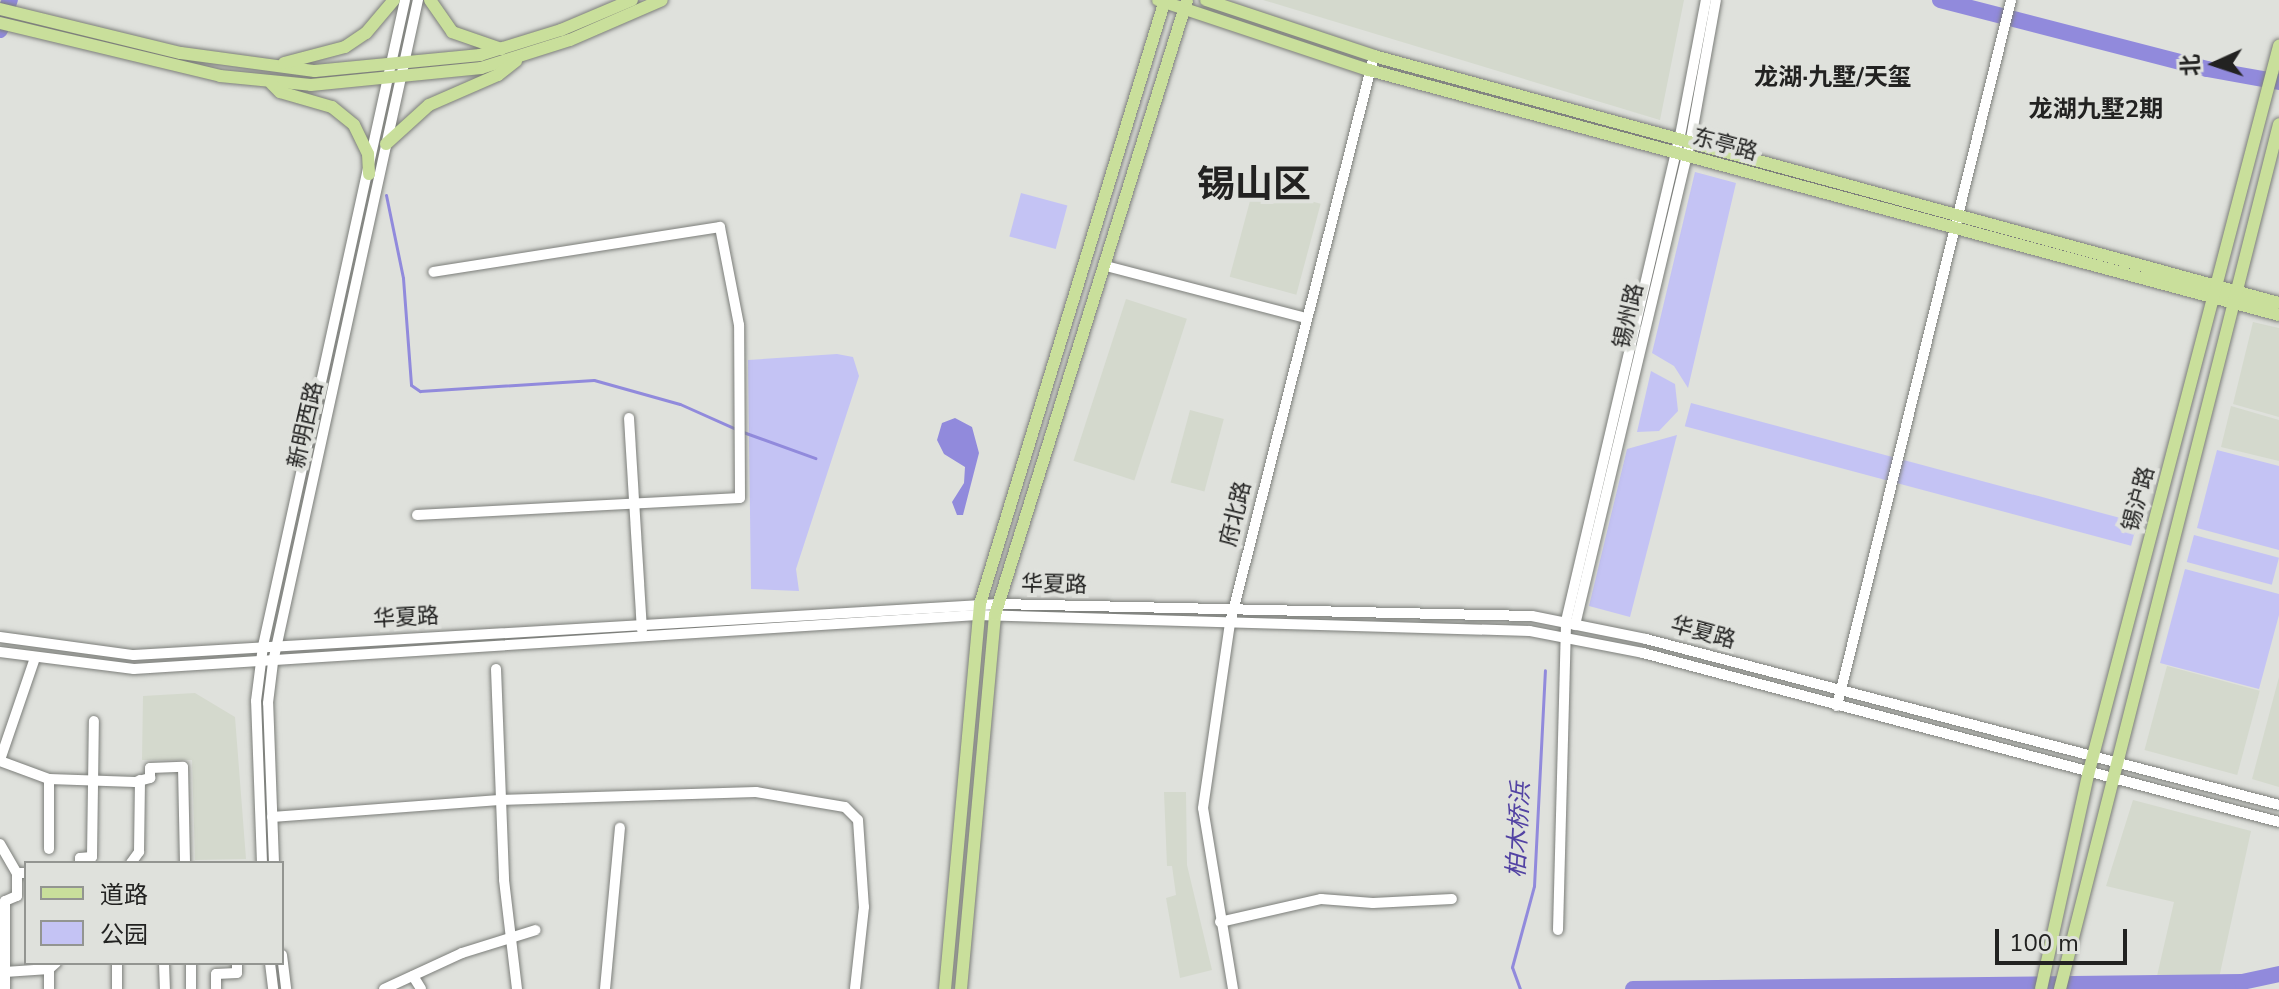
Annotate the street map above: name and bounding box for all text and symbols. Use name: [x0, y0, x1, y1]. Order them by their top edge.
north arrow: [2175, 24, 2255, 104]
text: 北: [2175, 53, 2207, 77]
district label: 龙湖·九墅/天玺: [1754, 64, 1912, 92]
district label: 龙湖九墅2期: [2029, 96, 2163, 124]
street label: 东亭路: [1690, 124, 1760, 166]
district label: 锡山区: [1197, 162, 1311, 208]
street label: 锡州路: [1609, 281, 1649, 351]
street label: 新明西路: [283, 379, 329, 471]
street label: 锡沪路: [2118, 464, 2160, 534]
street label: 府北路: [1215, 479, 1257, 549]
street label: 华夏路: [1021, 571, 1087, 599]
street label: 华夏路: [372, 603, 440, 633]
street label: 华夏路: [1668, 612, 1738, 654]
water label: 柏木桥浜: [1502, 781, 1536, 879]
legend: [24, 861, 284, 965]
text: 道路: [100, 879, 148, 911]
scale bar: [1999, 913, 2131, 963]
text: 公园: [100, 919, 148, 951]
text: 100 m: [2009, 927, 2079, 959]

